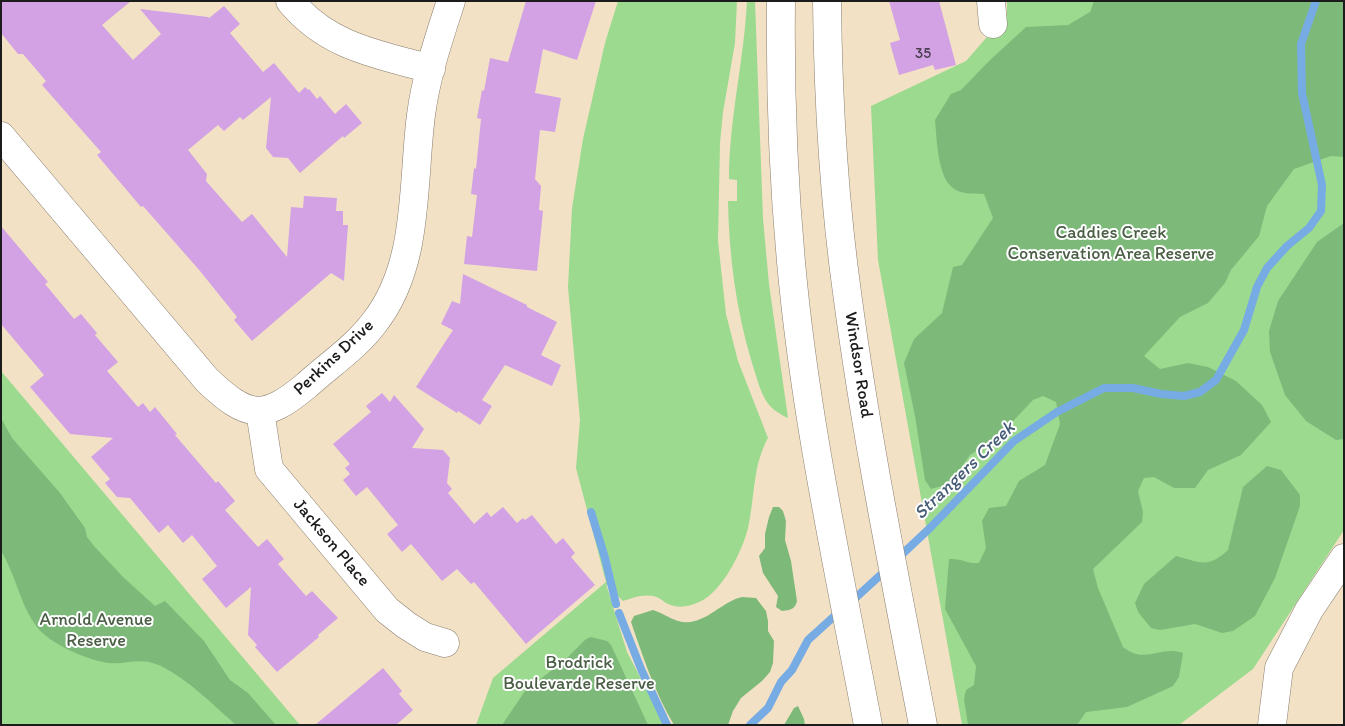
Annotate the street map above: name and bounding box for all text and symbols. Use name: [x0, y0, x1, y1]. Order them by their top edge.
house number: 35: [915, 45, 931, 63]
park label: Caddies Creek Conservation Area Reserve: [1008, 222, 1214, 264]
street label: Windsor Road: [839, 310, 877, 420]
street label: Perkins Drive: [289, 315, 379, 401]
water label: Strangers Creek: [910, 417, 1020, 525]
street label: Jackson Place: [288, 495, 374, 591]
park label: Arnold Avenue Reserve: [40, 609, 152, 652]
park label: Brodrick Boulevarde Reserve: [503, 652, 655, 694]

